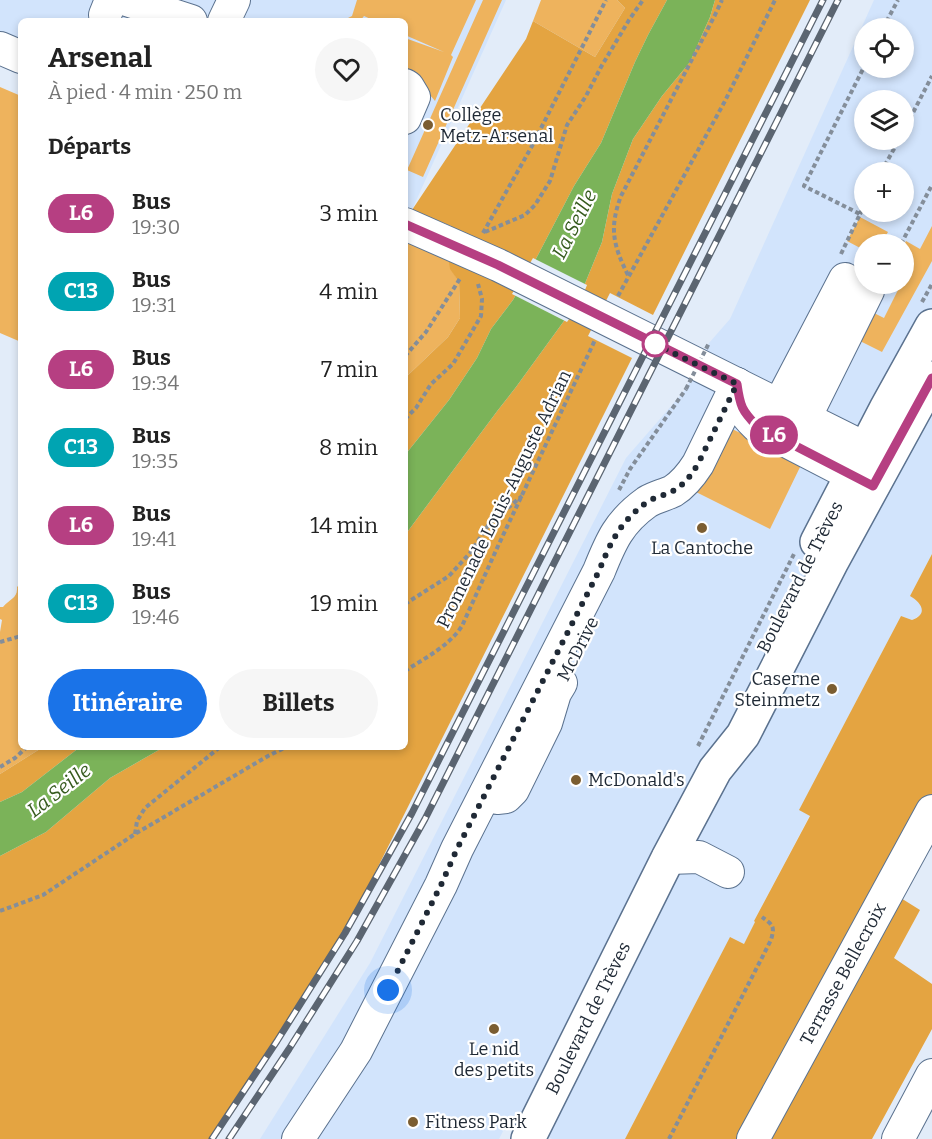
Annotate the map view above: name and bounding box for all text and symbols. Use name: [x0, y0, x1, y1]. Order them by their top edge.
map controls: [854, 18, 914, 294]
button: locate: [854, 18, 914, 78]
button: heart: [315, 38, 378, 101]
text: Arsenal: [48, 41, 152, 74]
text: À pied · 4 min · 250 m: [48, 80, 242, 104]
button: layers: [854, 90, 914, 150]
place label: Collège Metz-Arsenal: [440, 104, 554, 147]
marker: Collège Metz-Arsenal: [421, 118, 435, 132]
text: Départs: [48, 133, 131, 160]
button: +: [854, 162, 914, 222]
water label: La Seille: [546, 186, 602, 262]
text: Bus: [132, 188, 171, 215]
text: L6: [69, 200, 93, 226]
text: 3 min: [320, 200, 378, 227]
text: 19:30: [132, 215, 180, 239]
button: −: [854, 234, 914, 294]
text: Bus: [132, 266, 171, 293]
text: C13: [64, 278, 98, 304]
text: 4 min: [319, 278, 378, 305]
text: 19:31: [132, 293, 176, 317]
unlabelled marker: [642, 331, 668, 357]
text: Bus: [132, 344, 171, 371]
text: L6: [69, 356, 93, 382]
text: 7 min: [321, 356, 378, 383]
street label: Promenade Louis-Auguste Adrian: [432, 366, 576, 631]
text: 19:34: [132, 371, 179, 395]
line badge: L6: [747, 416, 801, 454]
text: Bus: [132, 422, 171, 449]
text: L6: [762, 422, 786, 448]
text: C13: [64, 434, 98, 460]
text: 8 min: [319, 434, 378, 461]
text: 19:35: [132, 449, 178, 473]
street label: Boulevard de Trèves: [752, 497, 848, 657]
text: Bus: [132, 500, 171, 527]
text: L6: [69, 512, 93, 538]
text: 14 min: [310, 512, 378, 539]
marker: La Cantoche: [695, 521, 709, 535]
text: 19:41: [132, 527, 176, 551]
place label: La Cantoche: [651, 537, 753, 559]
text: Bus: [132, 578, 171, 605]
text: C13: [64, 590, 98, 616]
text: 19 min: [310, 590, 378, 617]
text: 19:46: [132, 605, 179, 629]
street label: McDrive: [552, 613, 604, 685]
place label: Caserne Steinmetz: [734, 668, 820, 711]
button: Itinéraire: [48, 669, 207, 738]
button: Billets: [219, 669, 378, 738]
marker: Caserne Steinmetz: [825, 682, 839, 696]
water label: La Seille: [22, 758, 96, 822]
place label: McDonald's: [588, 769, 685, 791]
marker: McDonald's: [569, 773, 583, 787]
street label: Terrasse Bellecroix: [795, 899, 891, 1049]
street label: Boulevard de Trèves: [541, 938, 635, 1098]
your location: [373, 975, 403, 1005]
marker: Le nid des petits: [487, 1022, 501, 1036]
place label: Le nid des petits: [454, 1038, 534, 1081]
place label: Fitness Park: [425, 1111, 527, 1133]
marker: Fitness Park: [406, 1115, 420, 1129]

